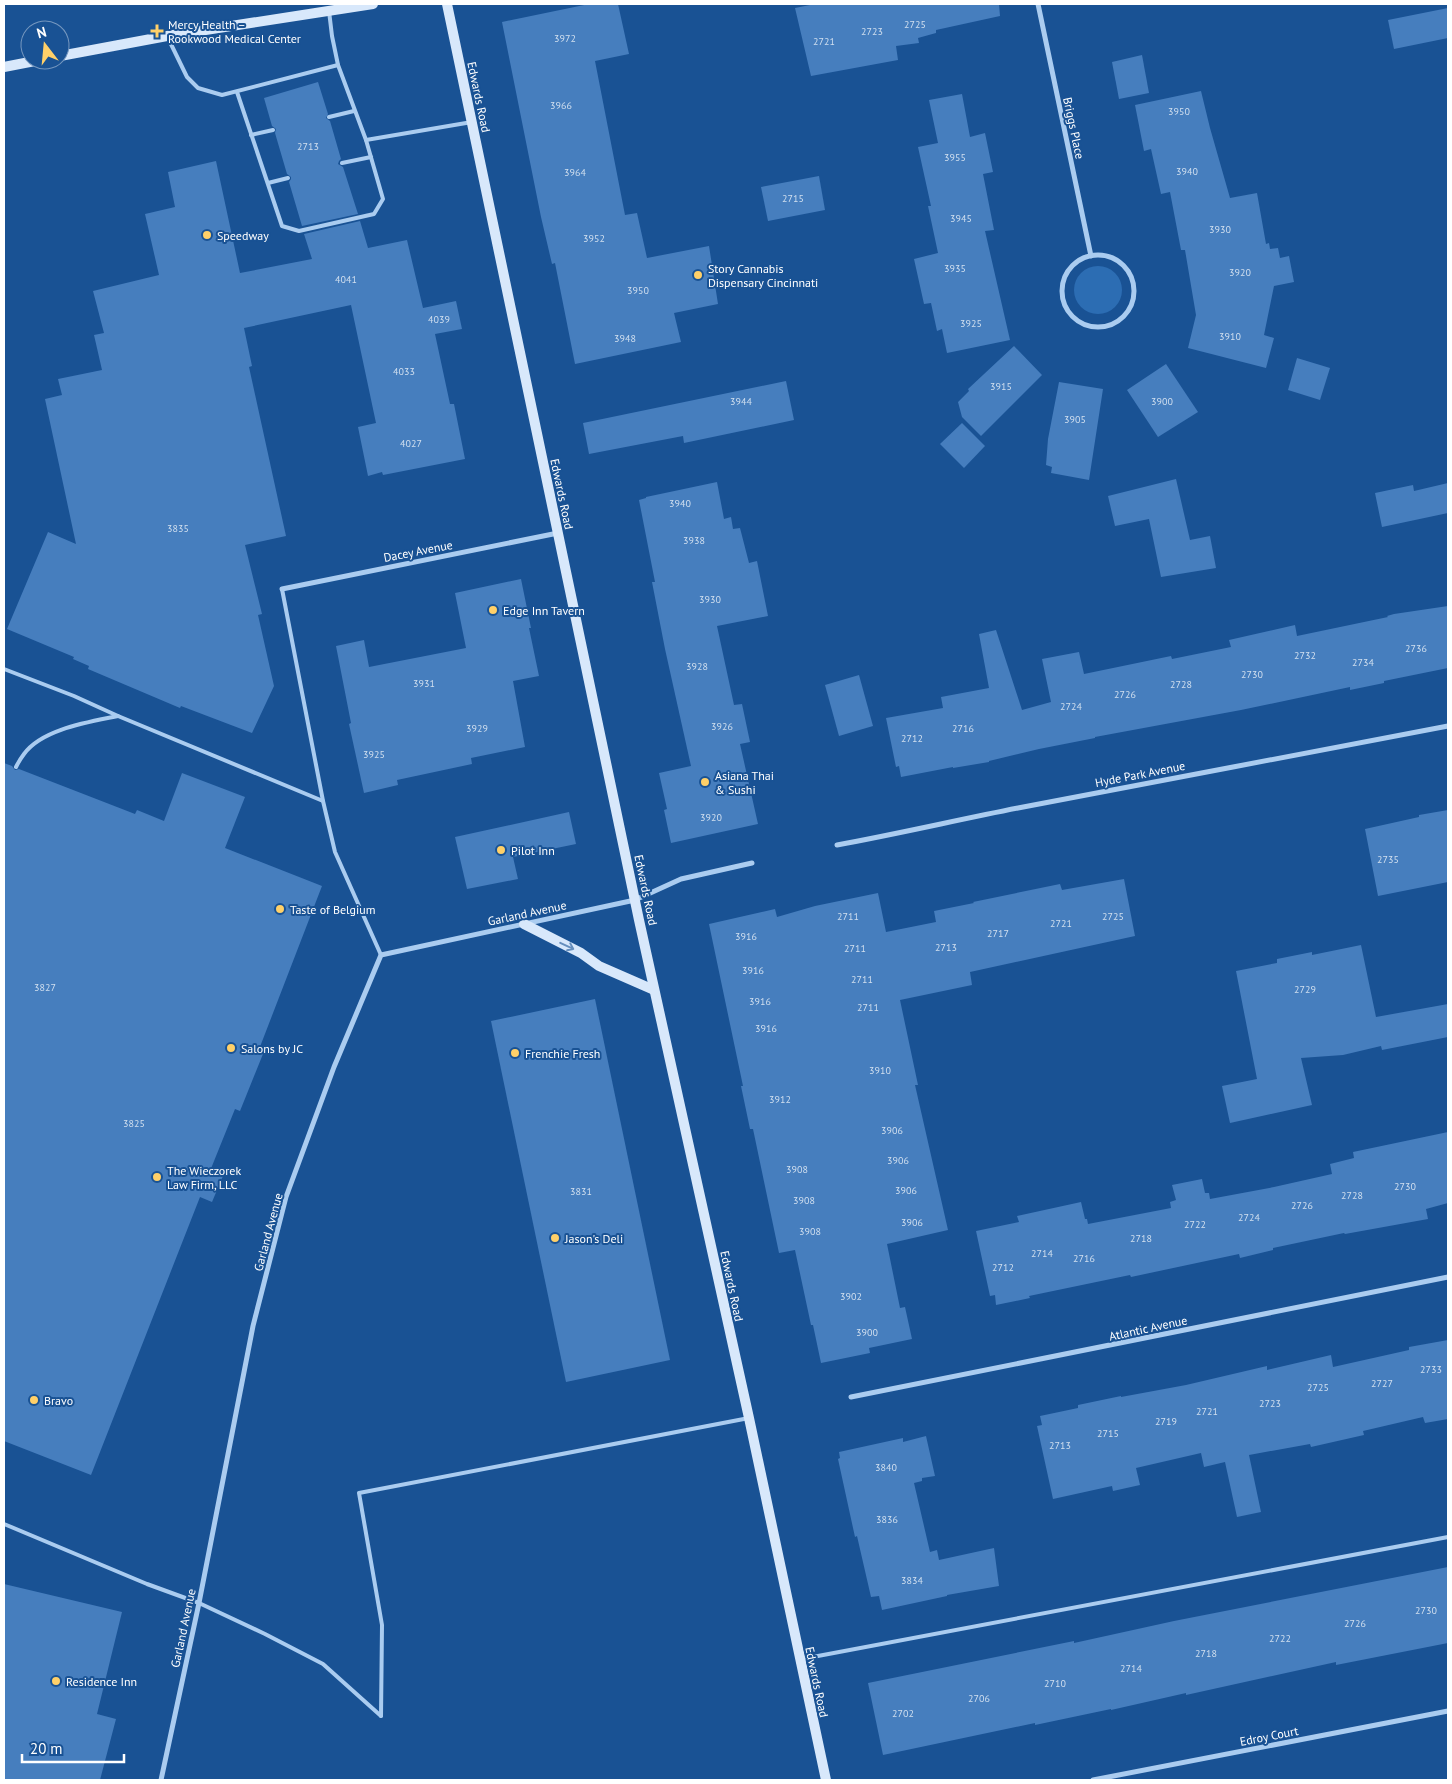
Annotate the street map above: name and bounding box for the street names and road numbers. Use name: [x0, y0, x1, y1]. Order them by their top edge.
street label: Edwards Road: [464, 60, 494, 134]
street label: Briggs Place: [1060, 96, 1088, 160]
street label: Edwards Road: [547, 457, 577, 531]
street label: Dacey Avenue: [382, 537, 454, 565]
street label: Hyde Park Avenue: [1094, 758, 1186, 790]
street label: Edwards Road: [631, 853, 661, 927]
street label: Garland Avenue: [486, 897, 568, 929]
street label: Garland Avenue: [250, 1191, 286, 1273]
street label: Edwards Road: [717, 1249, 747, 1323]
street label: Atlantic Avenue: [1107, 1312, 1189, 1344]
street label: Garland Avenue: [167, 1587, 199, 1669]
street label: Edwards Road: [802, 1645, 832, 1719]
street label: Edroy Court: [1238, 1723, 1300, 1749]

